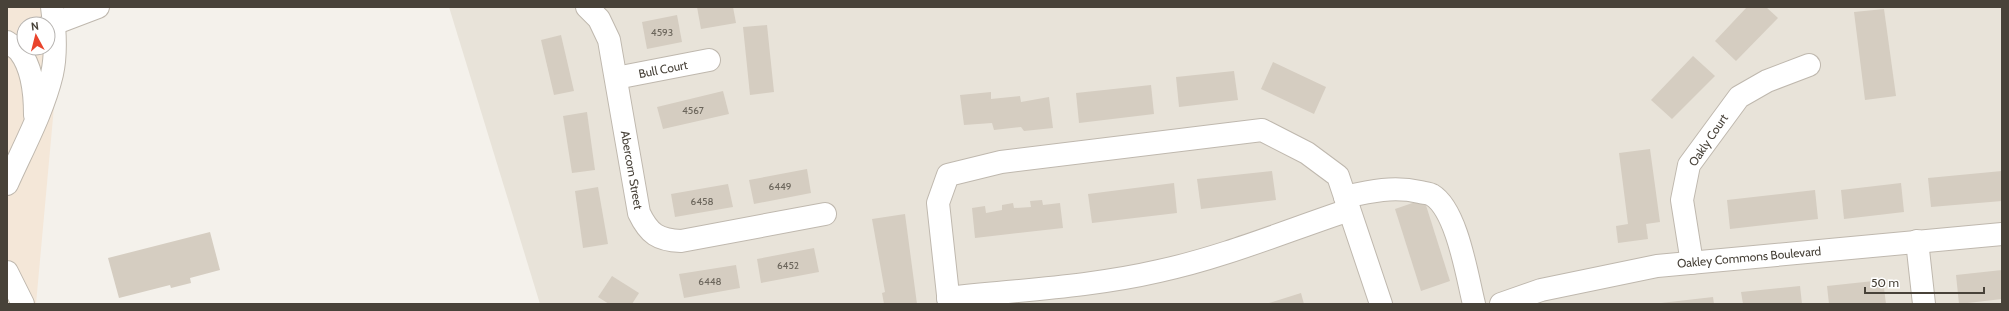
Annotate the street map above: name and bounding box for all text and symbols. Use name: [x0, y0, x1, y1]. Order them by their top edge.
north arrow: [16, 16, 56, 56]
text: N: [30, 19, 39, 33]
house number: 4593: [651, 26, 673, 39]
street label: Bull Court: [637, 57, 689, 81]
house number: 4567: [682, 104, 704, 117]
street label: Oakly Court: [1685, 111, 1731, 169]
street label: Abercorn Street: [618, 129, 646, 211]
house number: 6449: [769, 180, 792, 193]
house number: 6458: [691, 195, 713, 208]
street label: Oakley Commons Boulevard: [1676, 243, 1822, 271]
house number: 6452: [777, 259, 799, 272]
scale bar: [1865, 269, 1984, 295]
house number: 6448: [698, 275, 722, 288]
text: 50 m: [1871, 275, 1899, 290]

